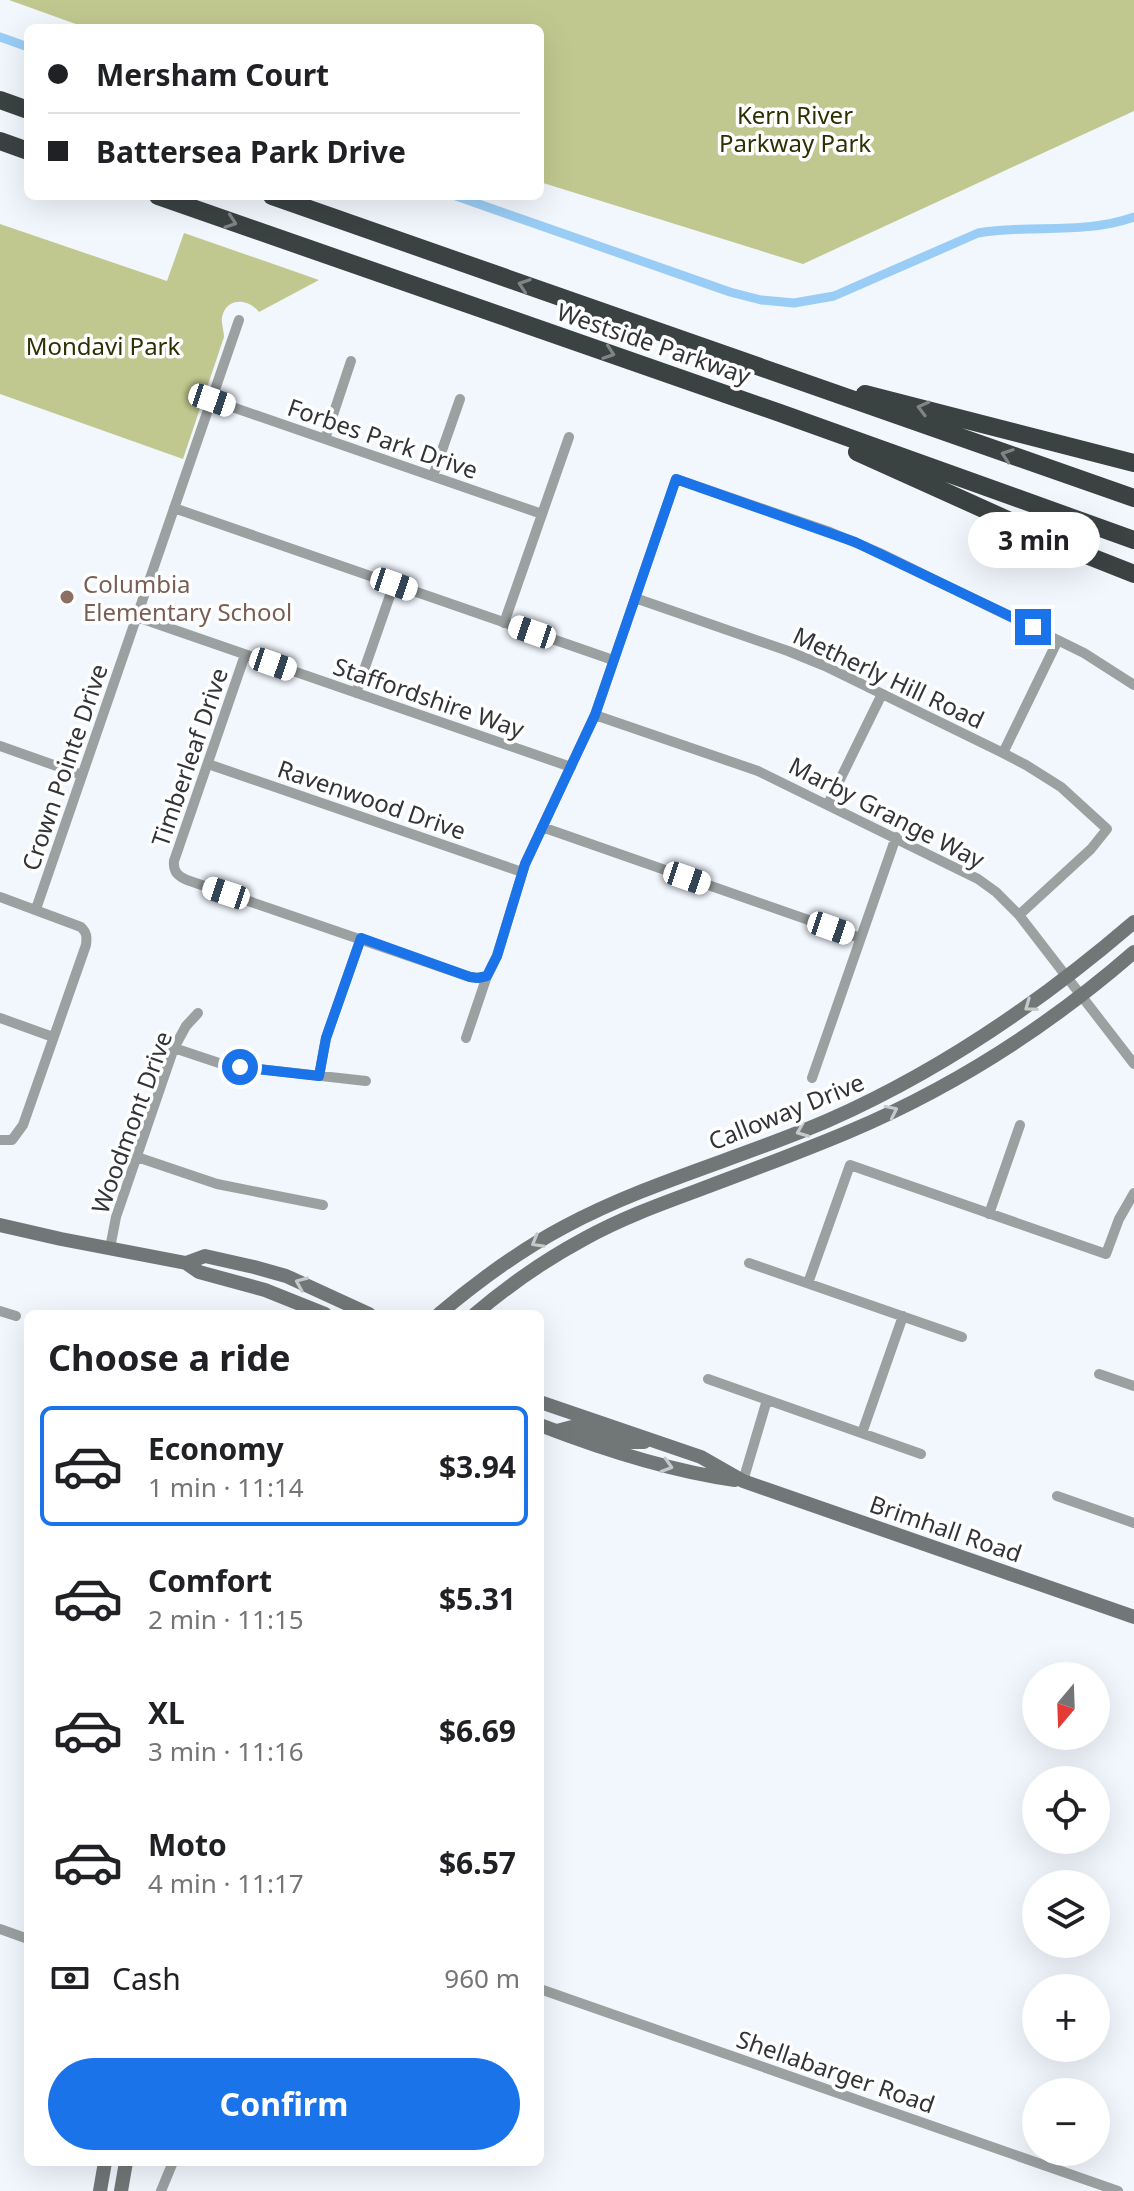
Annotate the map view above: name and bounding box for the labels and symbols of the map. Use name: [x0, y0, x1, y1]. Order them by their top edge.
park label: Kern River Parkway Park: [719, 98, 871, 159]
one-way arrow: [224, 212, 238, 228]
one-way arrow: [518, 278, 532, 294]
street label: Westside Parkway: [553, 294, 756, 392]
park label: Mondavi Park: [26, 329, 181, 362]
one-way arrow: [601, 344, 615, 360]
car: [185, 381, 239, 419]
street label: Forbes Park Drive: [283, 390, 483, 486]
one-way arrow: [917, 400, 930, 417]
one-way arrow: [1001, 448, 1015, 465]
callout: 3 min: [967, 511, 1099, 567]
car: [367, 565, 421, 603]
place label: Columbia Elementary School: [83, 567, 292, 628]
marker: Columbia Elementary School: [58, 588, 76, 606]
route end: [1015, 609, 1051, 645]
car: [505, 613, 559, 651]
street label: Metherly Hill Road: [788, 618, 990, 736]
car: [246, 645, 300, 683]
street label: Staffordshire Way: [329, 649, 530, 745]
street label: Crown Pointe Drive: [13, 659, 115, 875]
street label: Timberleaf Drive: [143, 663, 235, 851]
street label: Marby Grange Way: [784, 748, 991, 876]
street label: Ravenwood Drive: [273, 751, 471, 847]
car: [660, 859, 714, 897]
car: [199, 874, 253, 912]
car: [804, 909, 858, 947]
one-way arrow: [1024, 996, 1038, 1010]
street label: Woodmont Drive: [83, 1026, 179, 1218]
route start: [222, 1049, 258, 1085]
street label: Calloway Drive: [703, 1065, 869, 1157]
one-way arrow: [884, 1105, 898, 1121]
one-way arrow: [796, 1121, 810, 1137]
one-way arrow: [531, 1232, 546, 1248]
one-way arrow: [295, 1276, 309, 1292]
one-way arrow: [660, 1457, 674, 1473]
street label: Brimhall Road: [866, 1487, 1026, 1569]
north arrow: [1022, 1662, 1110, 1750]
street label: Shellabarger Road: [733, 2022, 939, 2120]

